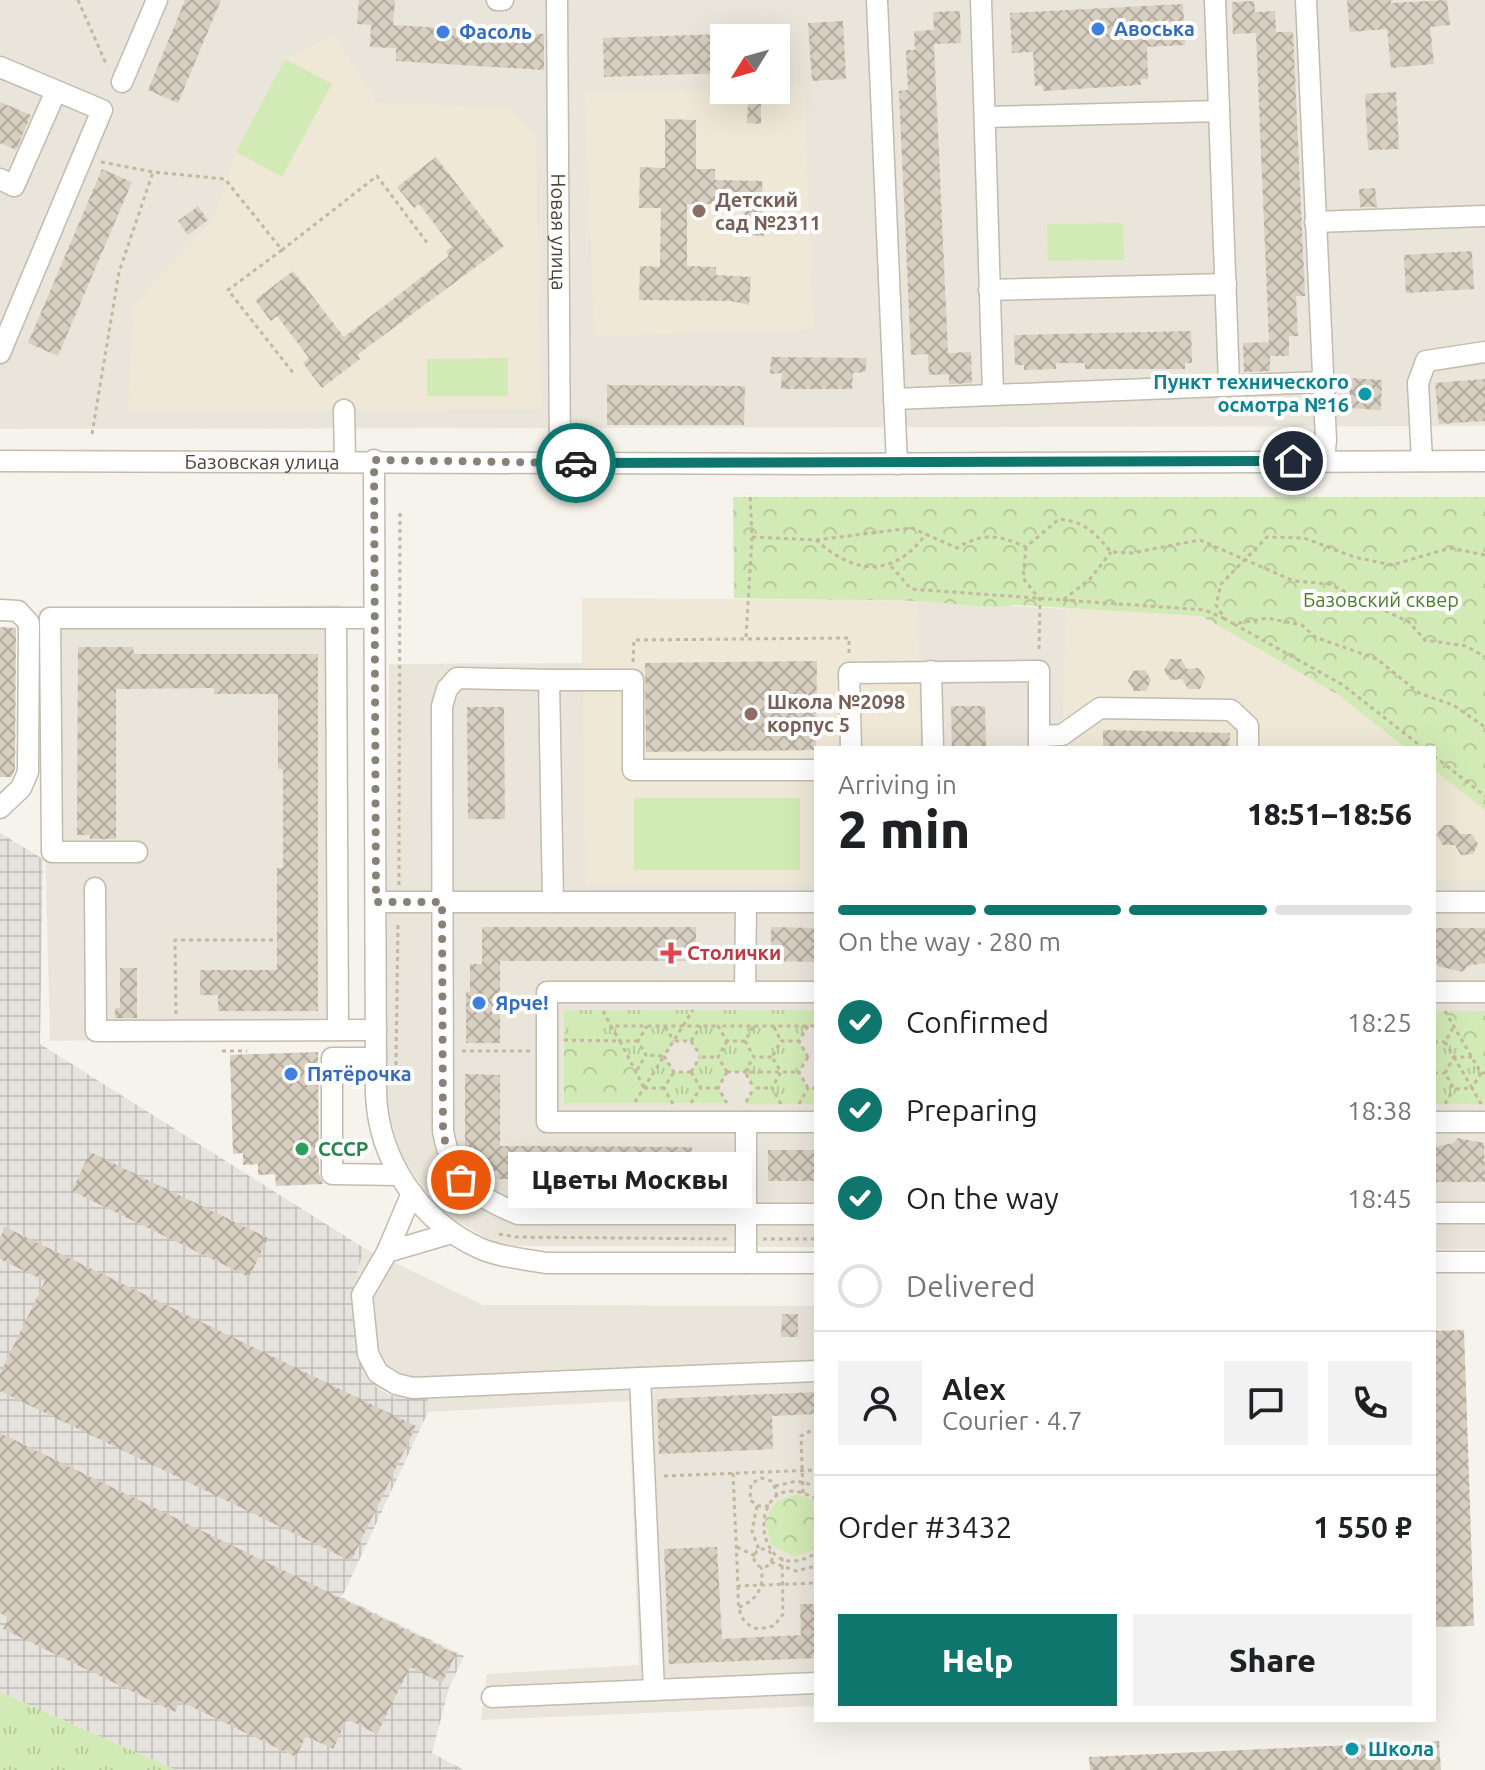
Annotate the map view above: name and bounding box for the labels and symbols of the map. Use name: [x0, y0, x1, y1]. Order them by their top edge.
place label: Авоська: [1114, 17, 1195, 40]
place label: Фасоль: [459, 20, 532, 43]
marker: Авоська: [1089, 20, 1107, 38]
marker: Фасоль: [434, 23, 452, 41]
north arrow: [710, 24, 790, 104]
street label: Новая улица: [547, 173, 571, 291]
place label: Детский сад №2311: [715, 188, 821, 234]
marker: Детский сад №2311: [690, 202, 708, 220]
place label: Пункт технического осмотра №16: [1153, 370, 1349, 416]
marker: Пункт технического осмотра №16: [1356, 385, 1374, 403]
courier: [536, 423, 616, 503]
pin: [1259, 427, 1327, 495]
street label: Базовская улица: [184, 450, 340, 473]
park label: Базовский сквер: [1303, 588, 1459, 611]
place label: Школа №2098 корпус 5: [767, 690, 905, 736]
marker: Школа №2098 корпус 5: [742, 705, 760, 723]
place label: Столички: [687, 941, 781, 964]
marker: Столички: [662, 944, 680, 962]
place label: Ярче!: [495, 991, 549, 1014]
marker: Ярче!: [470, 994, 488, 1012]
place label: Пятёрочка: [307, 1062, 412, 1085]
marker: Пятёрочка: [282, 1065, 300, 1083]
place label: СССР: [318, 1137, 368, 1160]
marker: СССР: [293, 1140, 311, 1158]
pin: [427, 1146, 495, 1214]
callout: Цветы Москвы: [509, 1152, 753, 1208]
place label: Школа: [1368, 1737, 1434, 1760]
marker: Школа: [1343, 1740, 1361, 1758]

